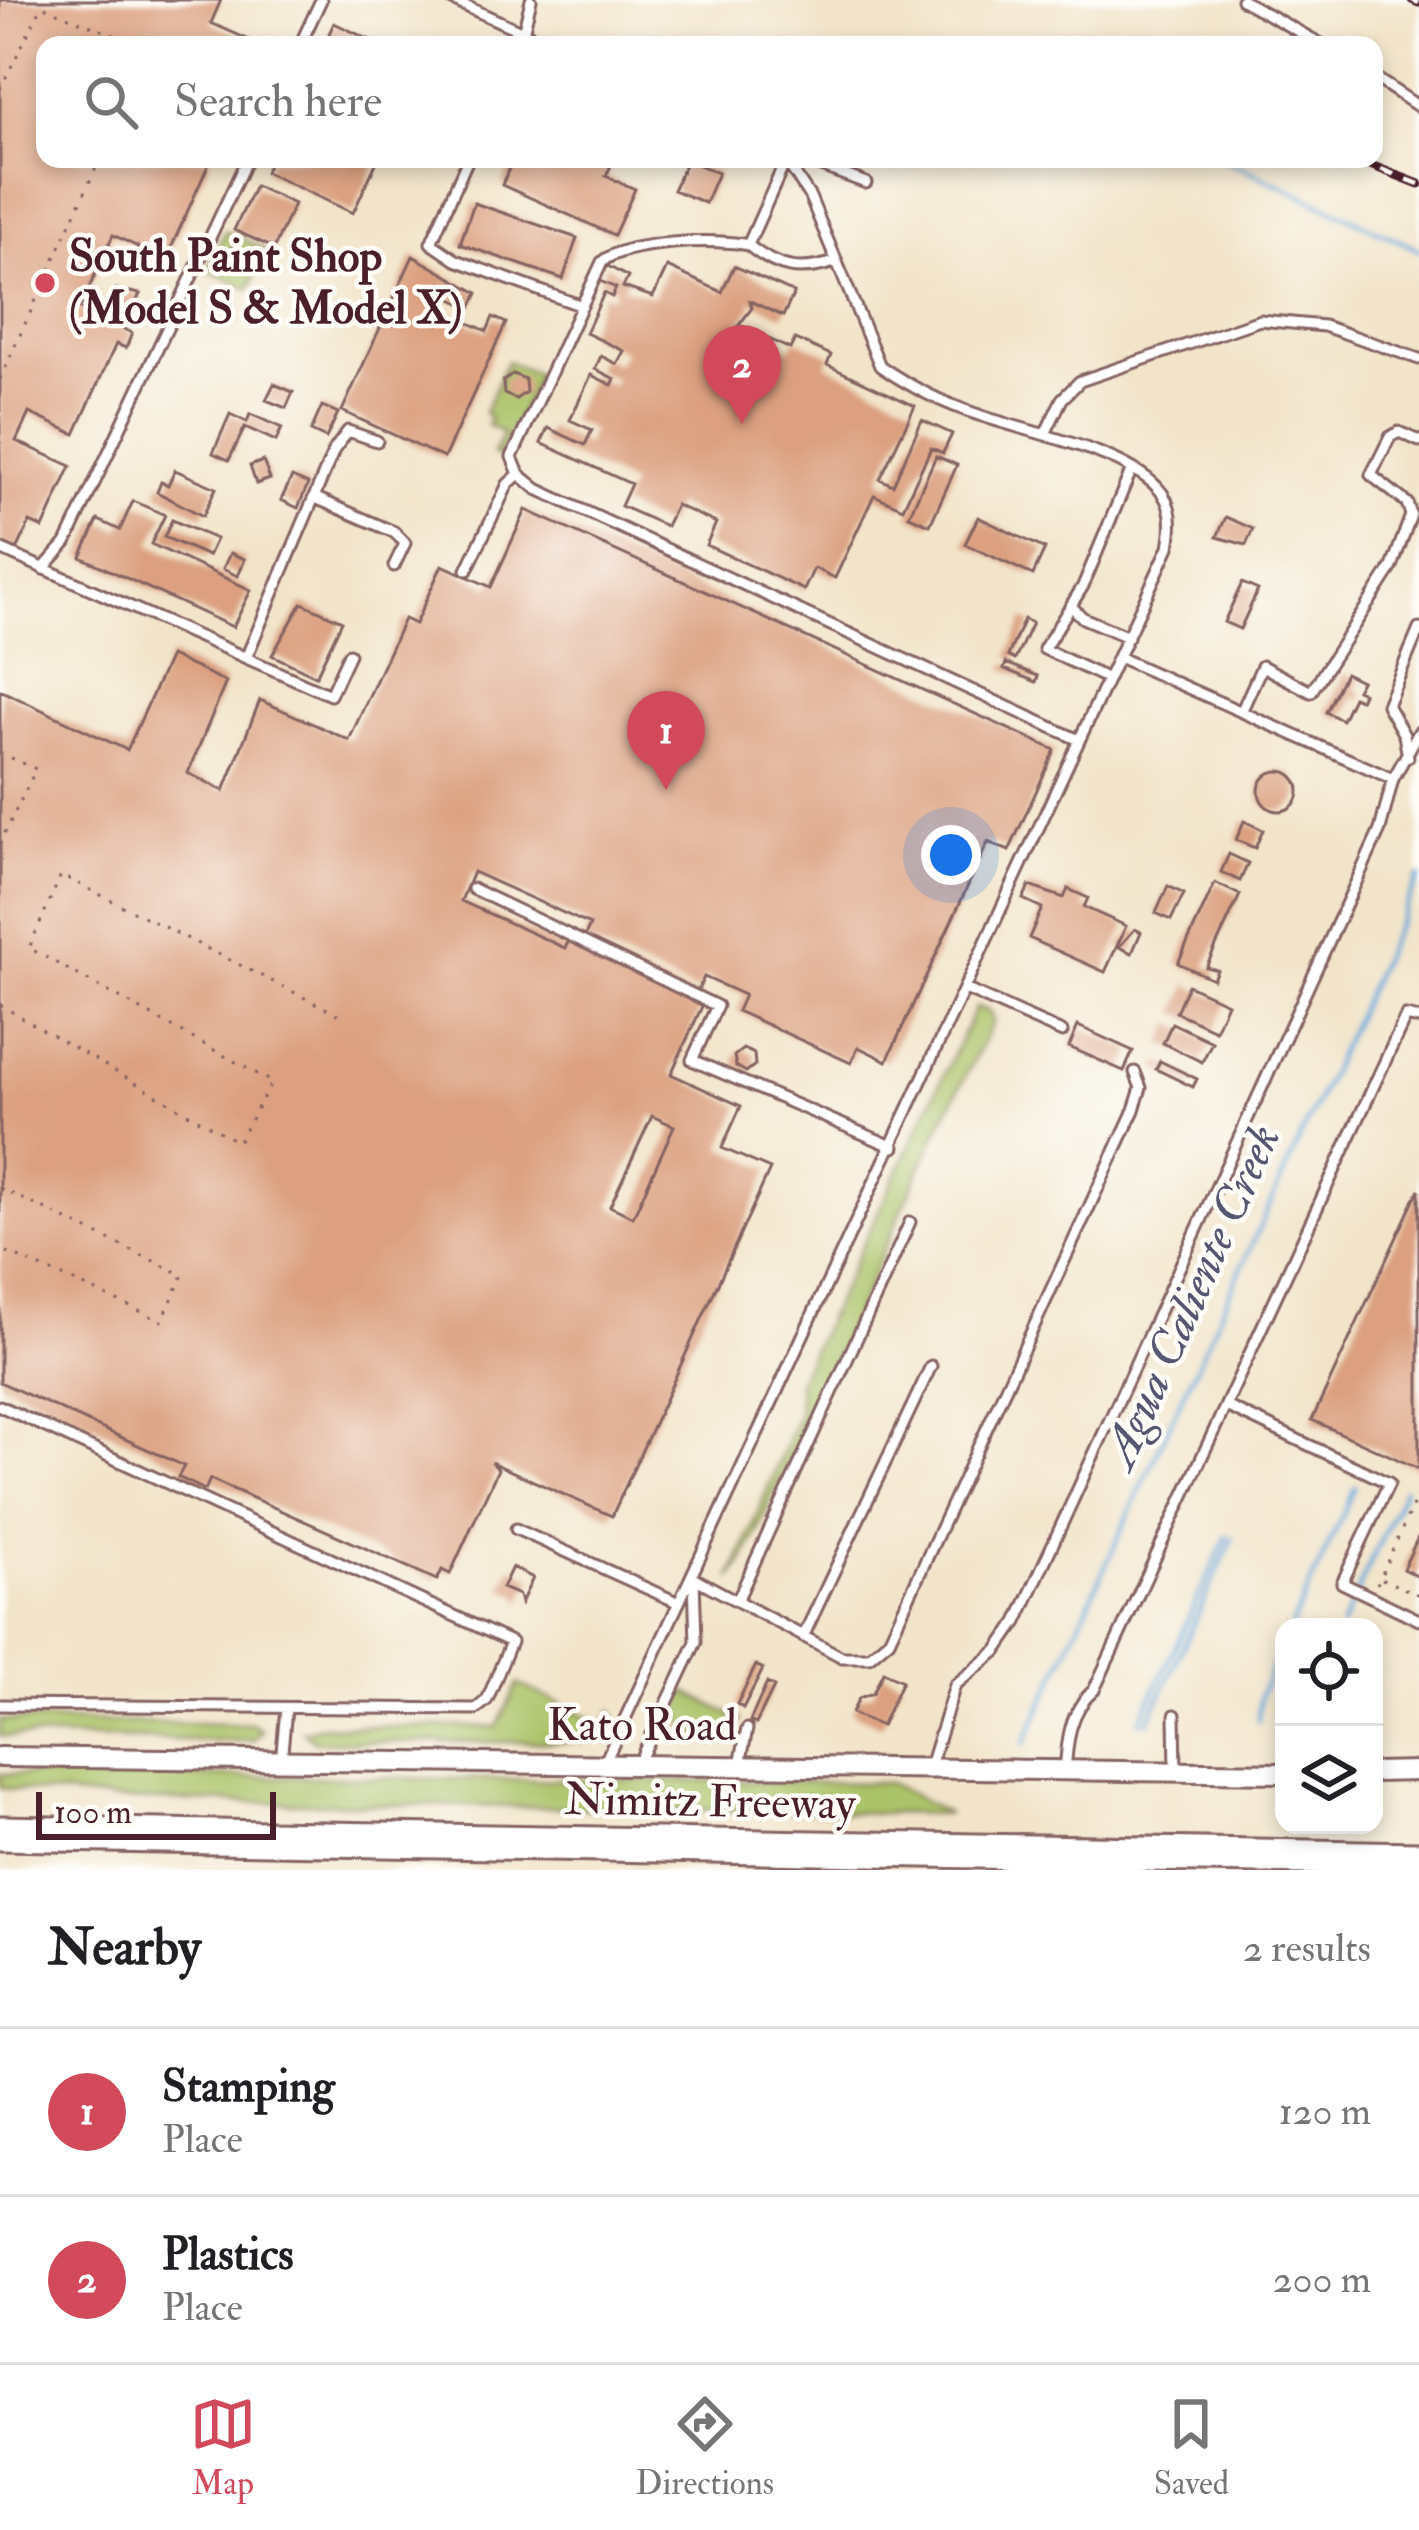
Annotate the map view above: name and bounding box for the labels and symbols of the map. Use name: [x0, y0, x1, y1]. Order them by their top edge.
place label: South Paint Shop (Model S & Model X): [69, 229, 463, 337]
marker: South Paint Shop (Model S & Model X): [32, 270, 58, 296]
pin: 2: [703, 325, 781, 424]
pin: 1: [627, 691, 705, 790]
your location: [921, 825, 981, 885]
water label: Agua Caliente Creek: [1088, 1115, 1294, 1481]
street label: Kato Road: [547, 1698, 737, 1754]
street label: Nimitz Freeway: [564, 1771, 857, 1833]
scale bar: [36, 1786, 276, 1839]

